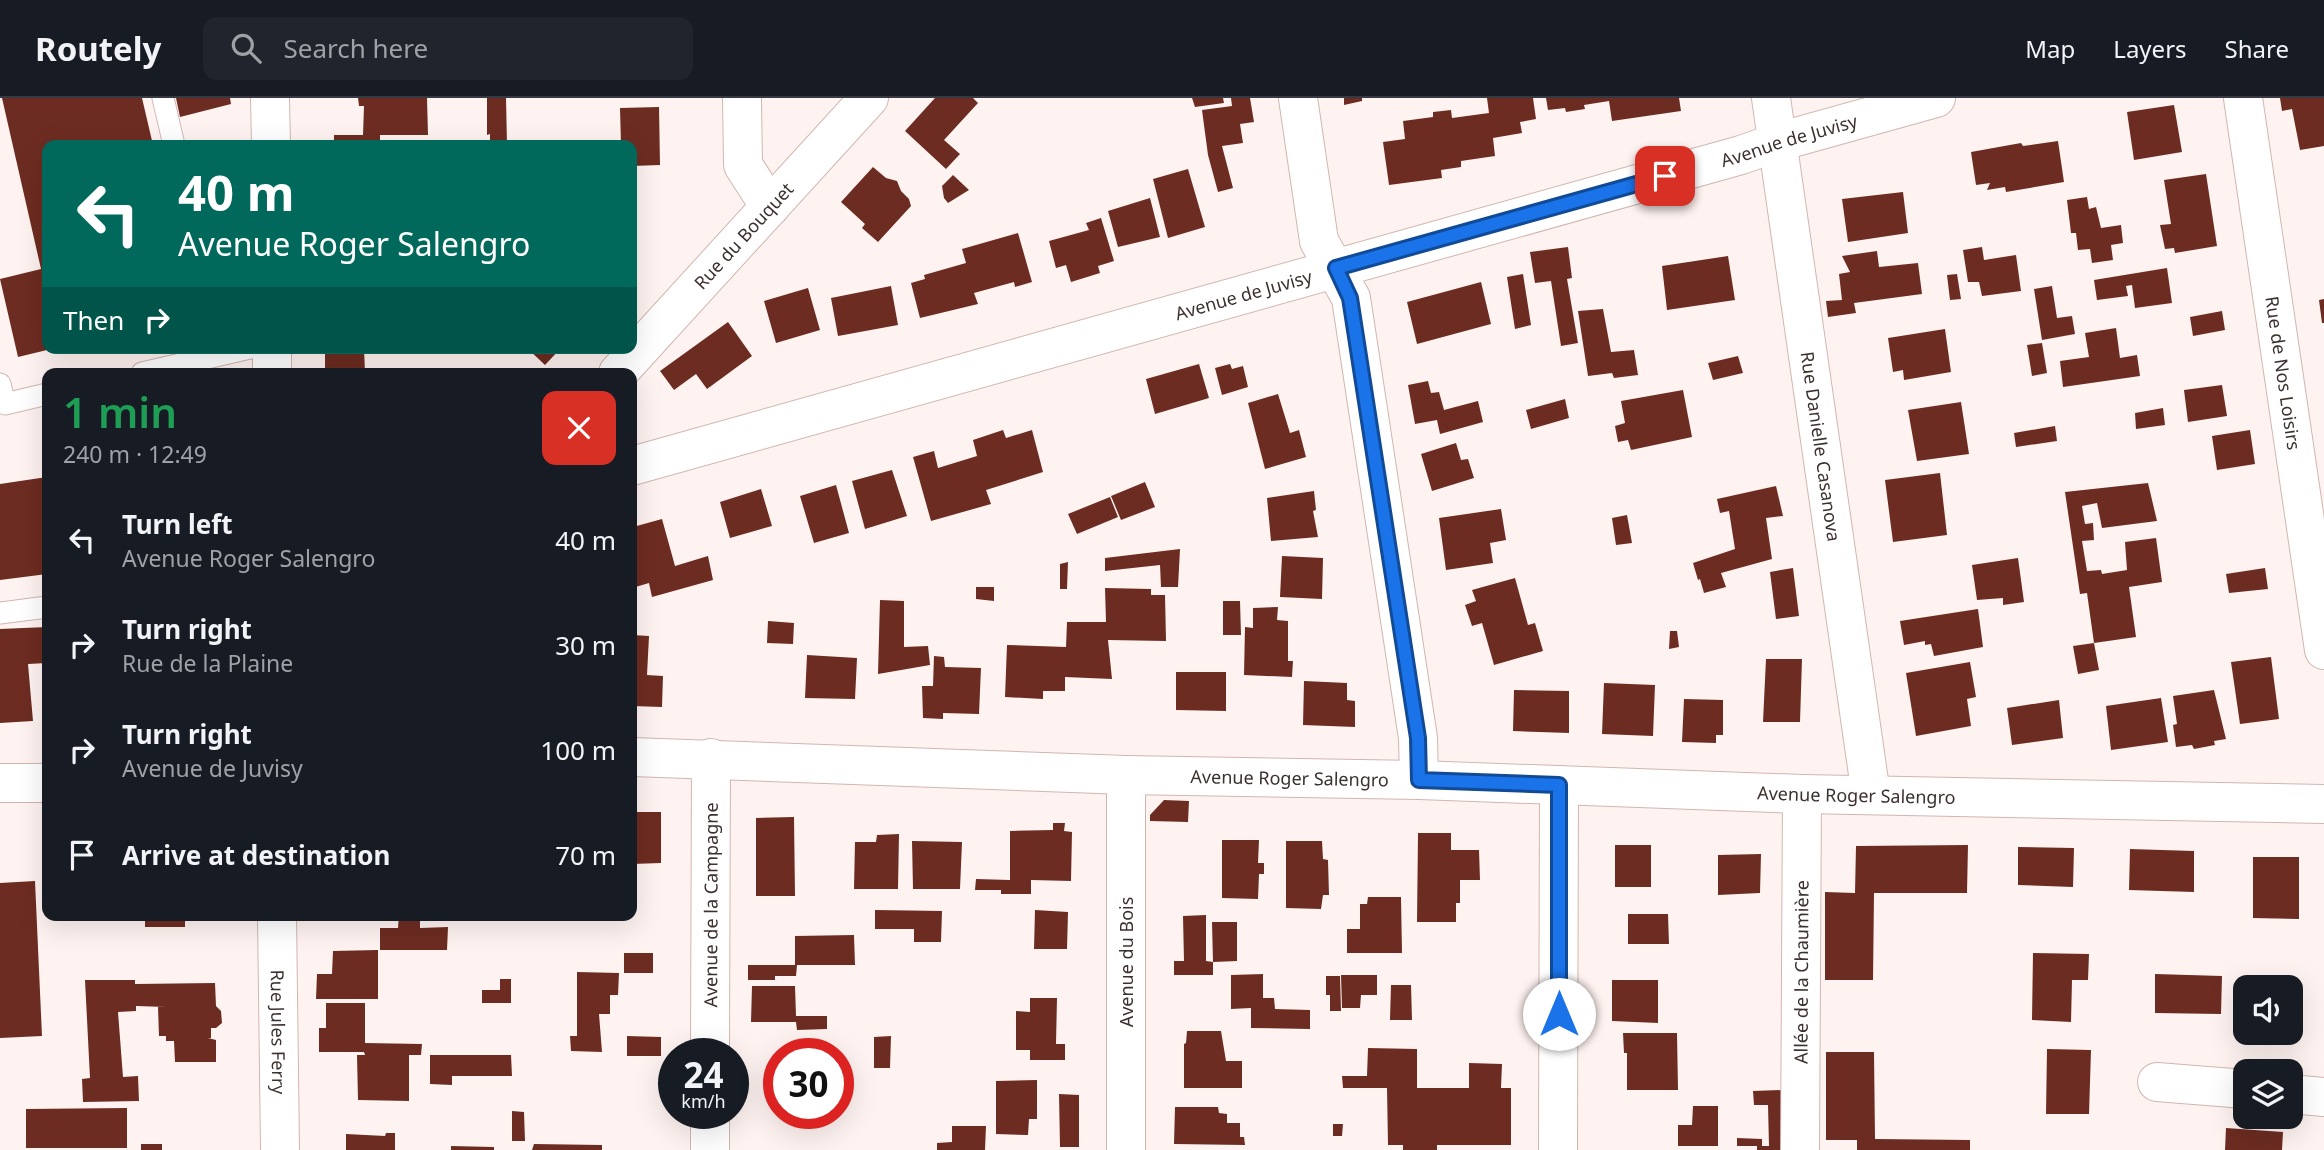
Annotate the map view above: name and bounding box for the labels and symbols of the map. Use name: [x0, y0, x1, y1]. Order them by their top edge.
street label: Avenue de Juvisy: [1718, 108, 1861, 172]
pin: [1635, 146, 1695, 206]
street label: Rue du Bouquet: [688, 177, 799, 294]
street label: Avenue de Juvisy: [1172, 264, 1316, 325]
street label: Rue de Nos Loisirs: [2260, 294, 2307, 452]
street label: Rue Danielle Casanova: [1796, 350, 1846, 543]
street label: Avenue Roger Salengro: [1190, 764, 1389, 791]
street label: Avenue Roger Salengro: [1757, 780, 1956, 809]
street label: Avenue de la Campagne: [698, 802, 723, 1008]
street label: Allée de la Chaumière: [1788, 880, 1814, 1064]
street label: Avenue du Bois: [1114, 897, 1138, 1027]
street label: Rue Jules Ferry: [266, 969, 291, 1095]
position arrow: [1522, 977, 1596, 1051]
speed limit sign: 30: [763, 1038, 854, 1129]

